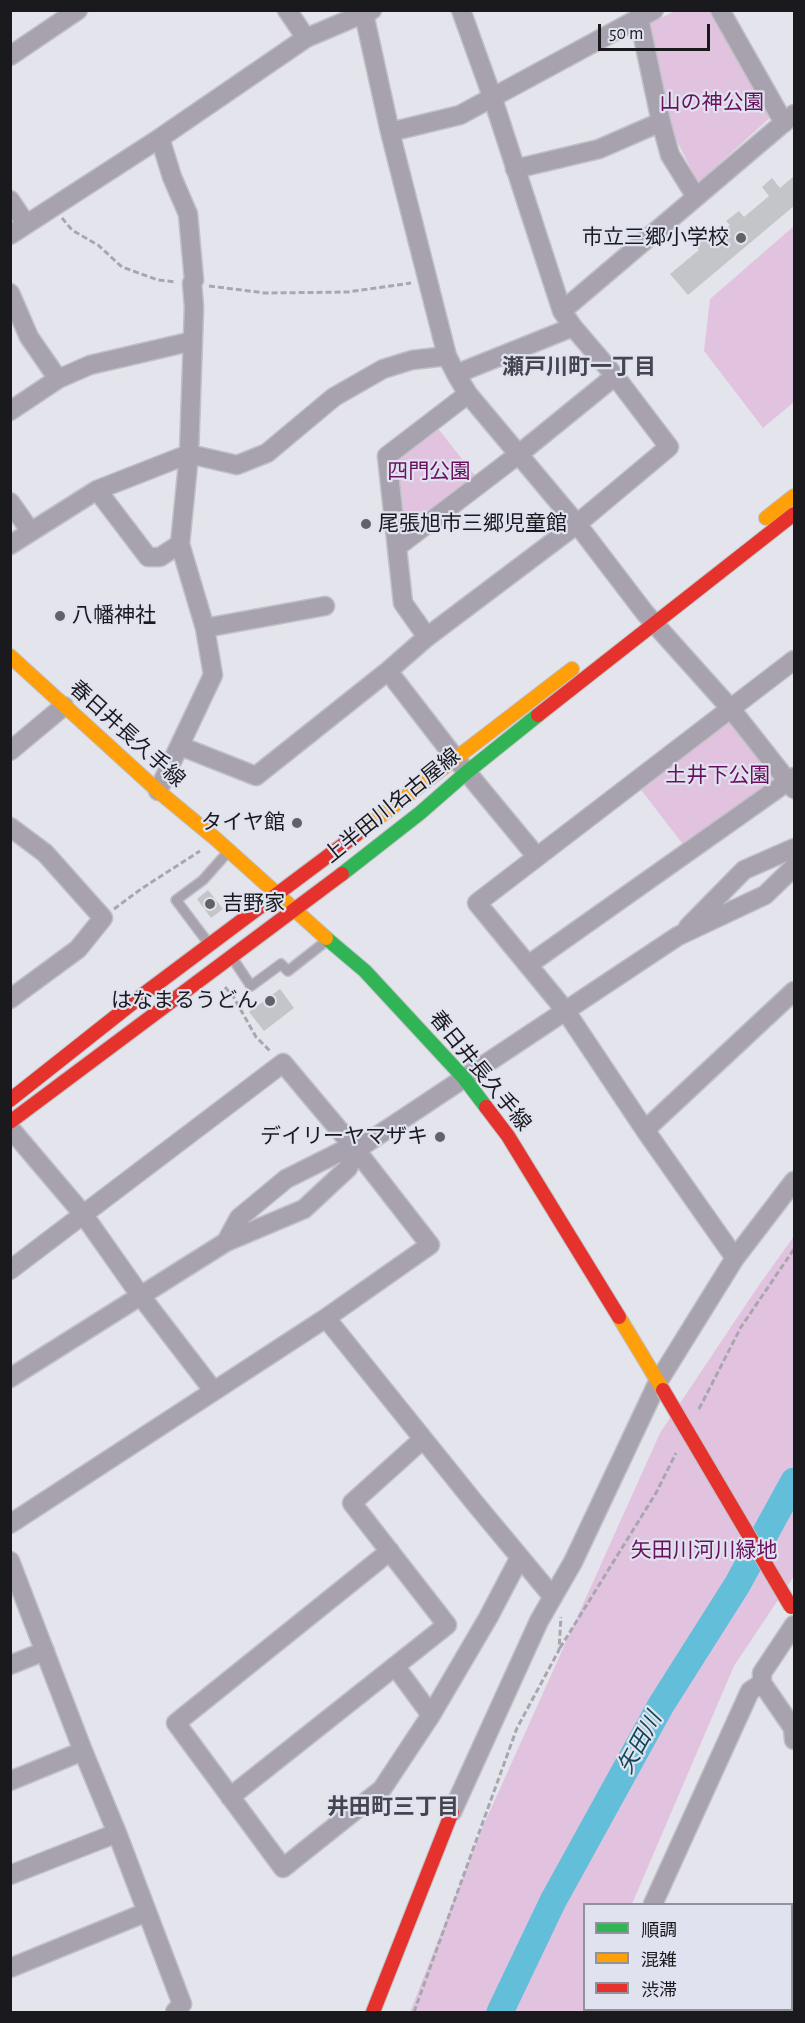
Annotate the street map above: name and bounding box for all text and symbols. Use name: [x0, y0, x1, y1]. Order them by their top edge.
scale bar: [601, 12, 714, 50]
text: 50 m: [609, 25, 643, 43]
park label: 山の神公園: [660, 90, 764, 116]
place label: 市立三郷小学校: [582, 225, 729, 251]
marker: 市立三郷小学校: [734, 231, 748, 245]
district label: 瀬戸川町一丁目: [502, 354, 656, 380]
park label: 四門公園: [387, 459, 471, 485]
place label: 尾張旭市三郷児童館: [378, 511, 567, 537]
marker: 尾張旭市三郷児童館: [359, 517, 373, 531]
place label: 八幡神社: [72, 603, 156, 629]
marker: 八幡神社: [53, 609, 67, 623]
street label: 春日井長久手線: [64, 675, 190, 793]
street label: 上半田川名古屋線: [319, 743, 465, 869]
park label: 土井下公園: [666, 763, 770, 789]
place label: タイヤ館: [201, 810, 285, 836]
marker: タイヤ館: [290, 816, 304, 830]
place label: 吉野家: [222, 891, 285, 917]
marker: 吉野家: [203, 897, 217, 911]
place label: はなまるうどん: [111, 988, 258, 1014]
marker: はなまるうどん: [263, 994, 277, 1008]
street label: 春日井長久手線: [424, 1006, 536, 1136]
place label: デイリーヤマザキ: [260, 1124, 428, 1150]
marker: デイリーヤマザキ: [433, 1130, 447, 1144]
park label: 矢田川河川緑地: [631, 1538, 777, 1564]
water label: 矢田川: [612, 1708, 668, 1778]
district label: 井田町三丁目: [327, 1794, 459, 1820]
legend: [583, 1903, 793, 2011]
text: 順調: [641, 1922, 677, 1940]
text: 混雑: [641, 1952, 677, 1970]
text: 渋滞: [641, 1982, 677, 2000]

